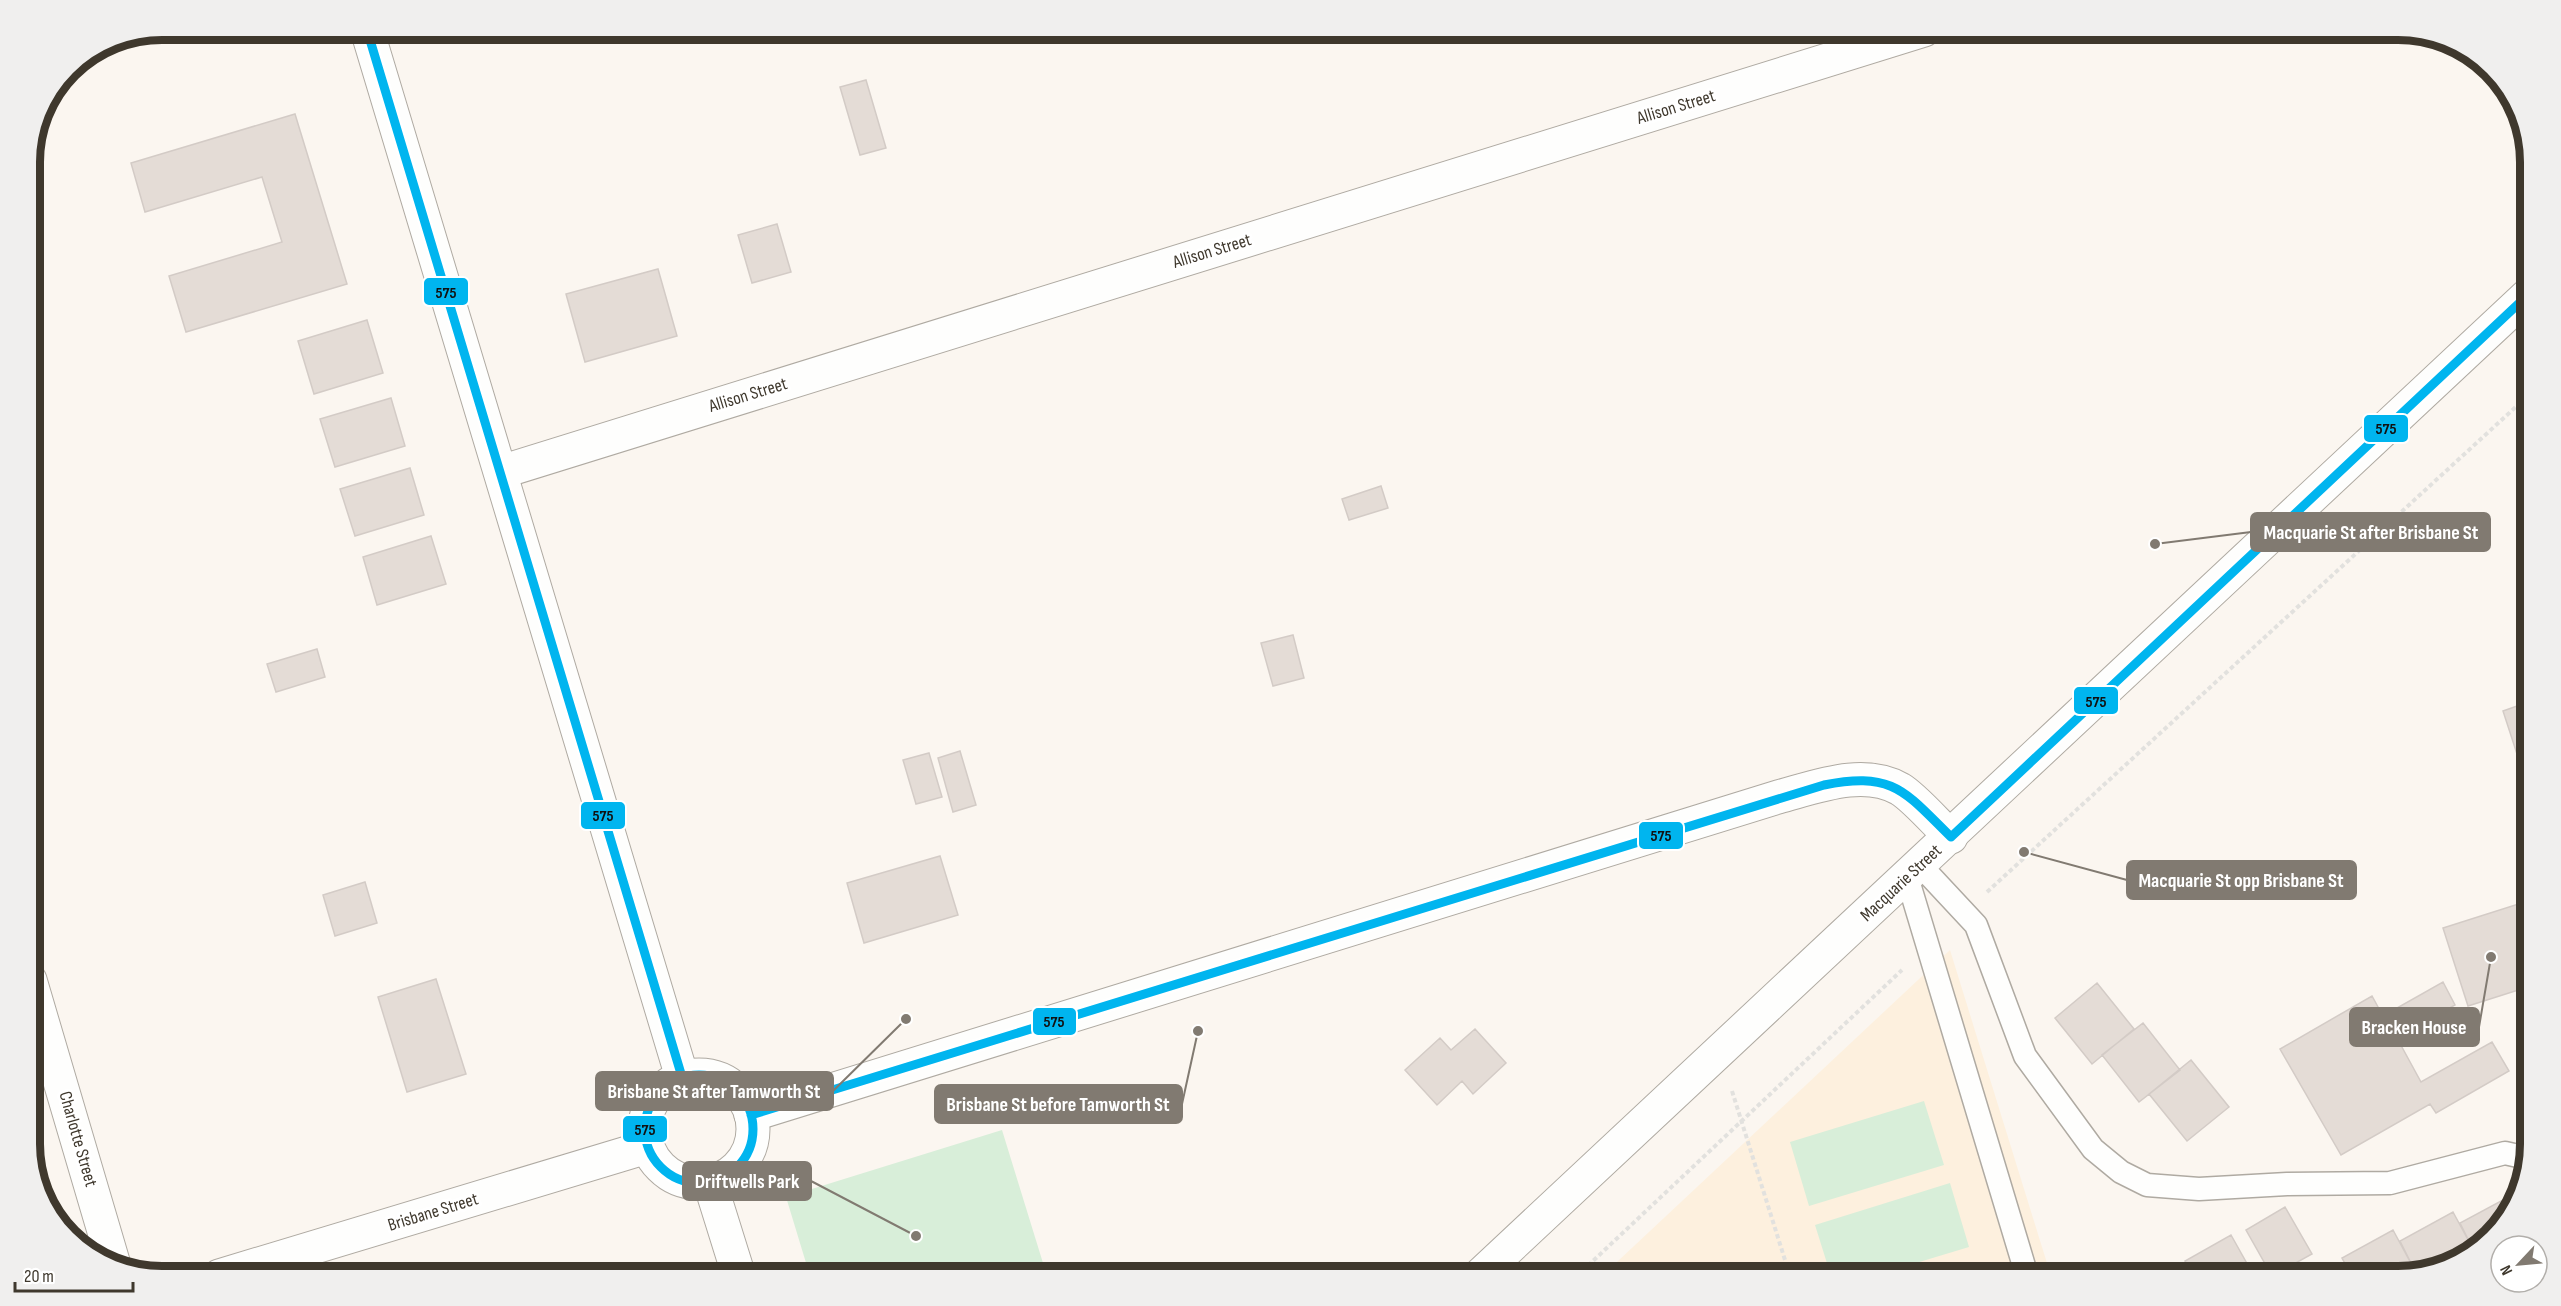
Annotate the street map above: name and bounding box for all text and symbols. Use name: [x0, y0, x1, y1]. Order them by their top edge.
street label: Allison Street: [1633, 85, 1718, 129]
street label: Allison Street: [1169, 229, 1254, 273]
line badge: 575: [423, 277, 469, 306]
text: 575: [436, 284, 457, 303]
street label: Allison Street: [705, 373, 790, 417]
line badge: 575: [2363, 414, 2409, 443]
text: 575: [2376, 420, 2397, 439]
callout: Macquarie St after Brisbane St: [2251, 513, 2490, 551]
text: Macquarie St after Brisbane St: [2264, 521, 2479, 545]
line badge: 575: [2073, 686, 2119, 715]
text: 575: [2086, 693, 2107, 712]
line badge: 575: [580, 801, 626, 830]
text: 575: [593, 807, 614, 826]
line badge: 575: [1638, 821, 1684, 850]
text: 575: [1651, 827, 1672, 846]
street label: Macquarie Street: [1856, 840, 1946, 926]
callout: Macquarie St opp Brisbane St: [2127, 861, 2356, 899]
text: Macquarie St opp Brisbane St: [2138, 869, 2344, 893]
line badge: 575: [1032, 1007, 1077, 1036]
callout: Bracken House: [2350, 1008, 2479, 1046]
text: 575: [1044, 1013, 1065, 1032]
text: Bracken House: [2361, 1016, 2467, 1040]
callout: Brisbane St after Tamworth St: [596, 1072, 833, 1110]
text: Brisbane St after Tamworth St: [608, 1080, 821, 1104]
callout: Brisbane St before Tamworth St: [935, 1085, 1182, 1123]
street label: Charlotte Street: [54, 1089, 102, 1190]
text: Brisbane St before Tamworth St: [946, 1093, 1170, 1117]
line badge: 575: [622, 1115, 668, 1143]
text: 575: [635, 1121, 656, 1140]
callout: Driftwells Park: [683, 1162, 811, 1200]
text: Driftwells Park: [695, 1170, 800, 1194]
street label: Brisbane Street: [385, 1188, 481, 1236]
north arrow: [2489, 1234, 2549, 1294]
scale bar: [15, 1255, 134, 1293]
text: N: [2496, 1262, 2517, 1278]
text: 20 m: [24, 1266, 54, 1287]

